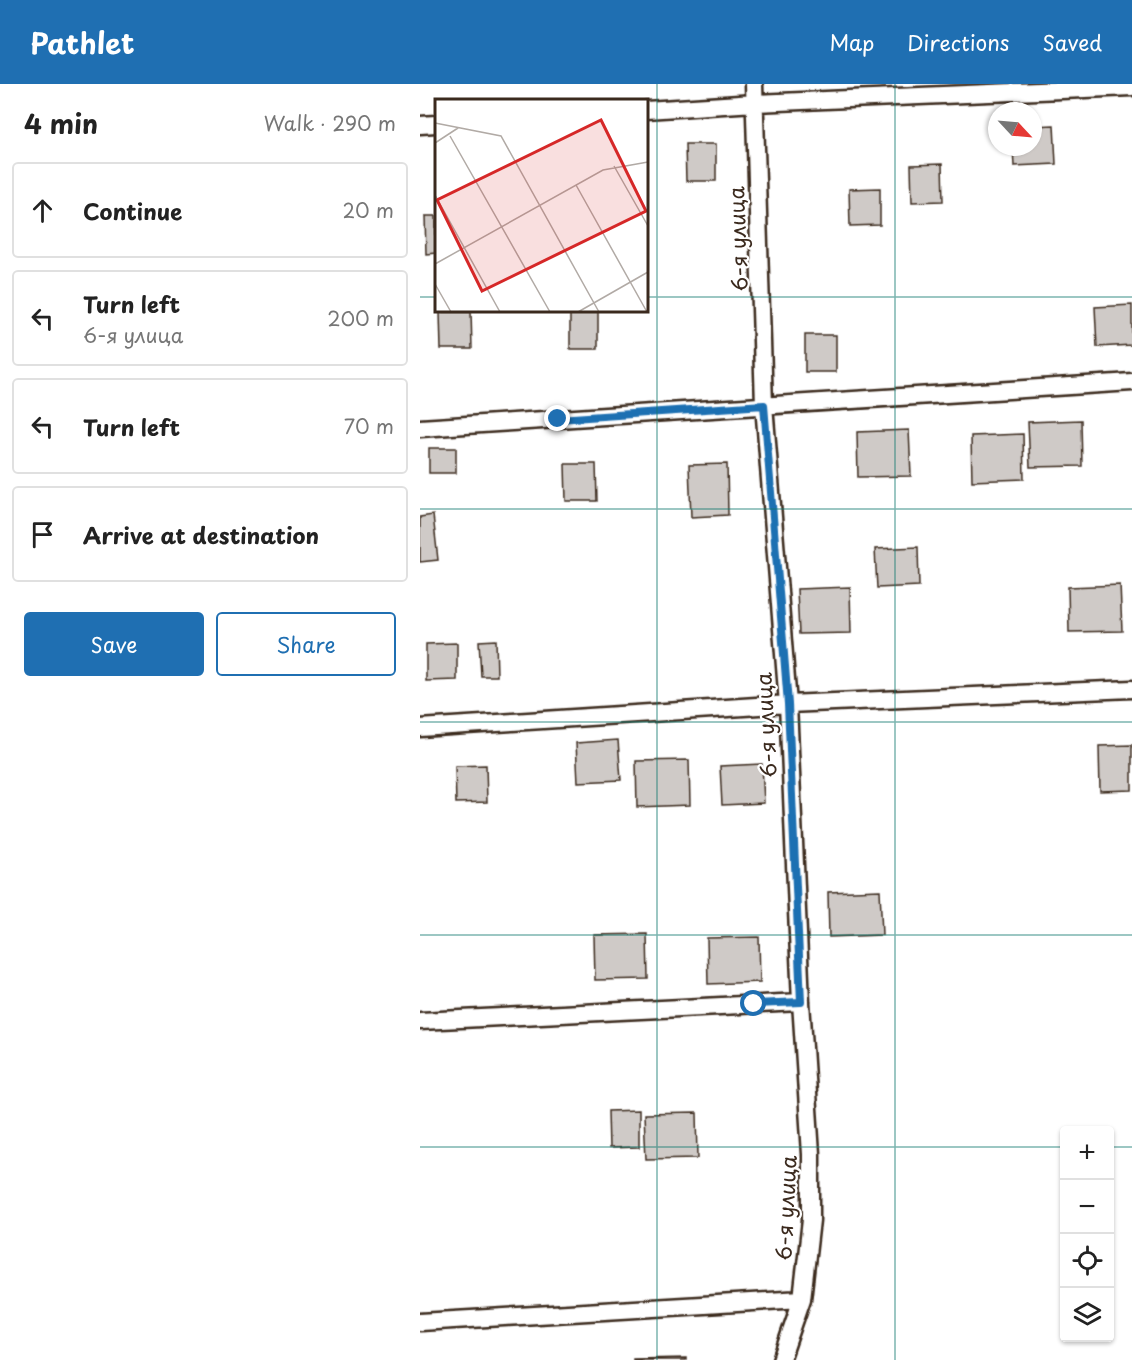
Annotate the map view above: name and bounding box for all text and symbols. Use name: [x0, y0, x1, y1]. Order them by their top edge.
text: Pathlet: [30, 21, 134, 64]
text: Map: [829, 26, 874, 58]
text: Directions: [907, 26, 1009, 58]
text: Saved: [1042, 26, 1102, 58]
inset map: [435, 99, 648, 312]
north arrow: [988, 102, 1042, 156]
text: 4 min: [24, 104, 98, 143]
text: Walk · 290 m: [264, 108, 396, 138]
street label: 6-я улица: [719, 185, 755, 292]
icon: ahead: [26, 194, 59, 227]
text: Continue: [83, 194, 182, 227]
text: 20 m: [342, 195, 394, 225]
text: Turn left: [83, 287, 180, 320]
icon: left: [26, 302, 59, 335]
text: 200 m: [327, 303, 394, 333]
text: 6-я улица: [83, 320, 183, 350]
route end: [544, 405, 570, 431]
icon: left: [26, 410, 59, 443]
text: Turn left: [83, 410, 180, 443]
text: 70 m: [344, 411, 394, 441]
icon: arrive: [26, 518, 59, 551]
text: Arrive at destination: [83, 518, 319, 551]
button: Save: [24, 612, 204, 676]
button: Share: [216, 612, 396, 676]
street label: 6-я улица: [746, 671, 784, 778]
route start: [740, 990, 766, 1016]
map controls: [1060, 1126, 1114, 1342]
button: +: [1060, 1126, 1114, 1180]
street label: 6-я улица: [766, 1154, 804, 1261]
button: −: [1060, 1180, 1114, 1234]
button: locate: [1060, 1234, 1114, 1288]
button: layers: [1060, 1288, 1114, 1342]

